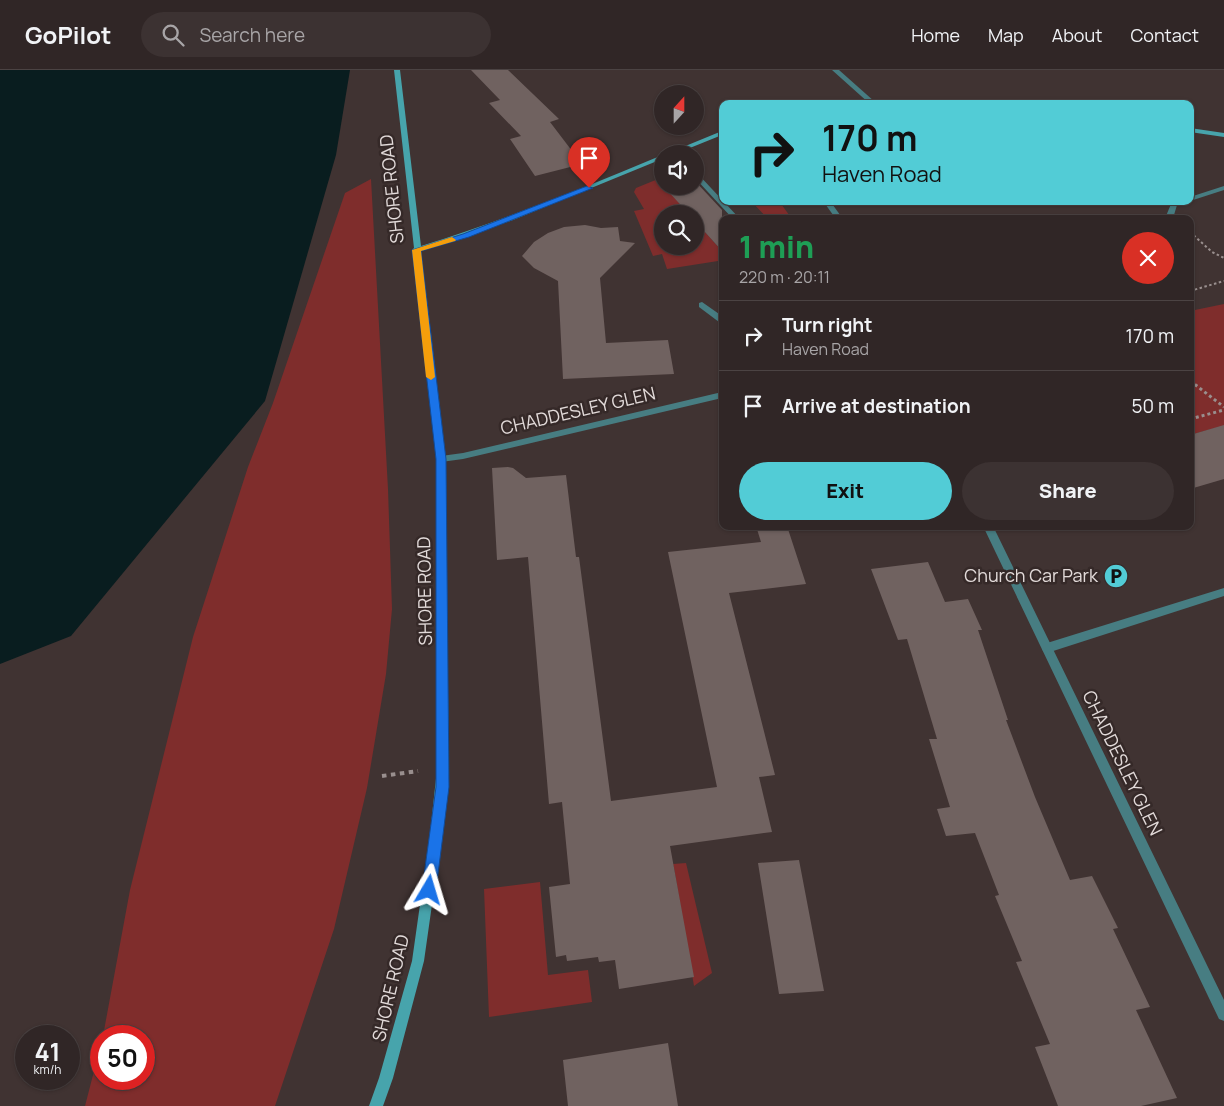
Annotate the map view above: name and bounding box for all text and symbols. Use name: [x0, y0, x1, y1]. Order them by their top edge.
search box: [141, 12, 491, 57]
text: GoPilot: [25, 18, 111, 51]
icon: search: [159, 21, 187, 49]
text: Search here: [199, 22, 305, 48]
text: Home: [911, 23, 960, 47]
text: Map: [988, 23, 1024, 47]
text: About: [1052, 23, 1102, 47]
text: Contact: [1130, 23, 1199, 47]
north arrow: [654, 85, 704, 135]
map controls: [654, 85, 704, 255]
text: 170 m: [822, 114, 918, 162]
icon: right: [739, 120, 804, 185]
street label: SHORE ROAD: [373, 134, 409, 245]
pin: [568, 137, 610, 188]
icon: arrive: [575, 144, 603, 172]
button: sound: [654, 145, 704, 195]
text: Haven Road: [822, 159, 942, 189]
button: search: [654, 205, 704, 255]
text: 1 min: [739, 226, 814, 267]
button: close: [1122, 232, 1174, 284]
text: 220 m · 20:11: [739, 266, 830, 288]
text: Turn right: [782, 312, 872, 338]
icon: right: [739, 322, 767, 350]
text: 170 m: [1126, 323, 1174, 349]
text: Haven Road: [782, 338, 869, 360]
street label: CHADDESLEY GLEN: [498, 381, 658, 440]
icon: arrive: [739, 392, 767, 420]
text: Arrive at destination: [782, 393, 971, 419]
text: 50 m: [1132, 393, 1174, 419]
button: Exit: [739, 462, 952, 520]
button: Share: [962, 462, 1174, 520]
street label: SHORE ROAD: [411, 536, 437, 646]
place label: Church Car Park: [964, 563, 1099, 587]
parking icon: Church Car Park: [1103, 563, 1129, 589]
street label: CHADDESLEY GLEN: [1077, 686, 1168, 839]
position arrow: [402, 863, 454, 915]
street label: SHORE ROAD: [366, 932, 414, 1044]
speed limit sign: 50: [90, 1025, 155, 1090]
text: 41: [34, 1034, 61, 1069]
text: km/h: [34, 1061, 61, 1078]

